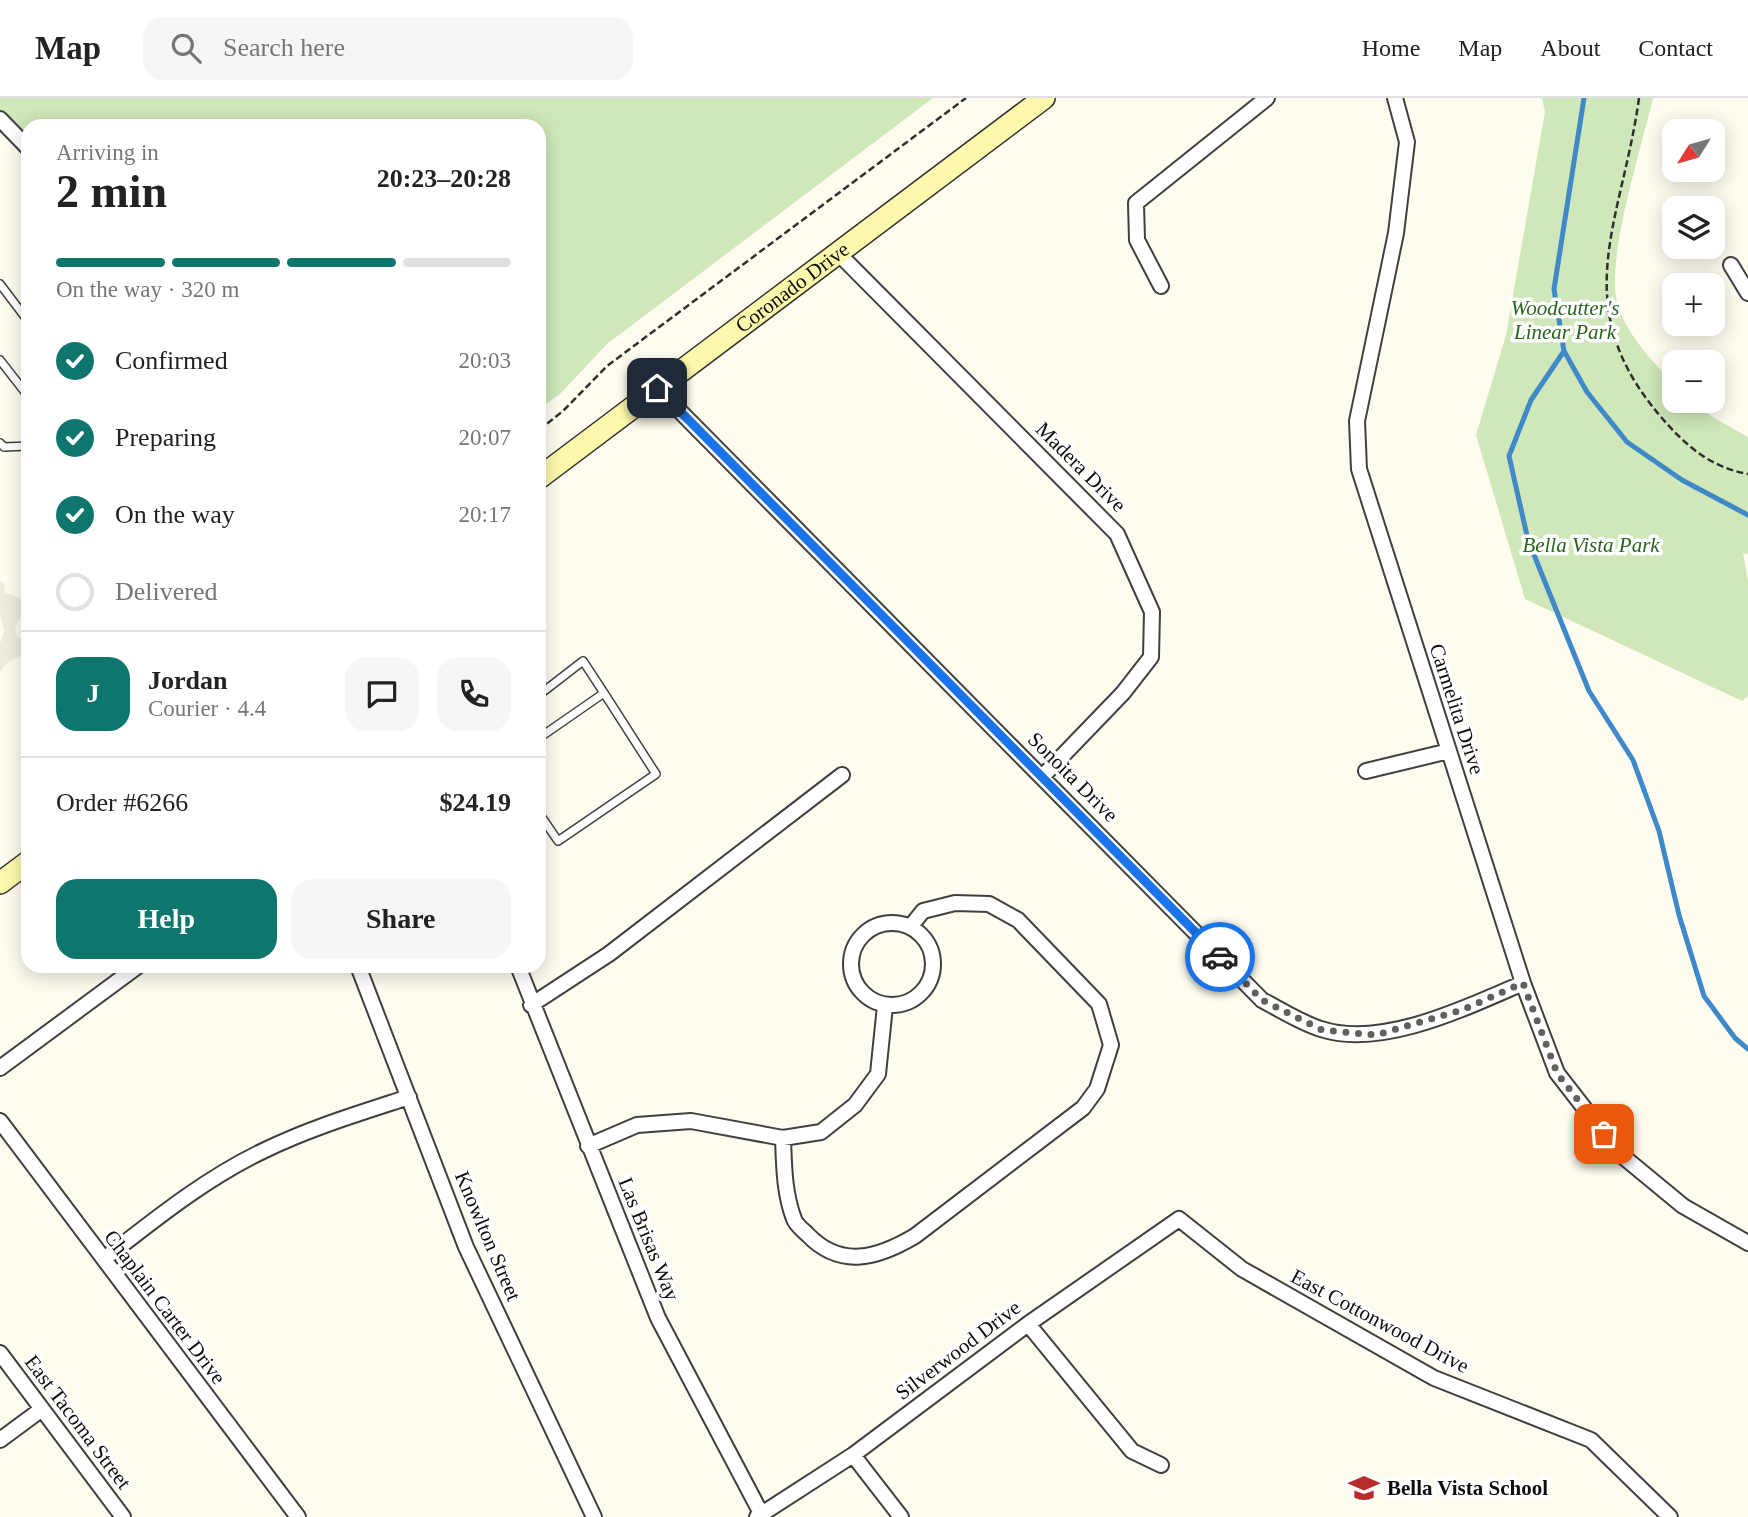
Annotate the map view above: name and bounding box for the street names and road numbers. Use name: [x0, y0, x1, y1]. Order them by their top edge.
street label: Coronado Drive: [731, 237, 854, 338]
street label: Madera Drive: [1031, 417, 1131, 517]
street label: Carmelita Drive: [1425, 641, 1489, 777]
street label: Sonoita Drive: [1023, 727, 1123, 827]
street label: Knowlton Street: [450, 1168, 526, 1304]
street label: Las Brisas Way: [613, 1174, 685, 1305]
street label: Chaplain Carter Drive: [99, 1225, 231, 1389]
street label: East Cottonwood Drive: [1287, 1264, 1473, 1378]
street label: Silverwood Drive: [891, 1295, 1025, 1405]
street label: East Tacoma Street: [20, 1350, 136, 1494]

